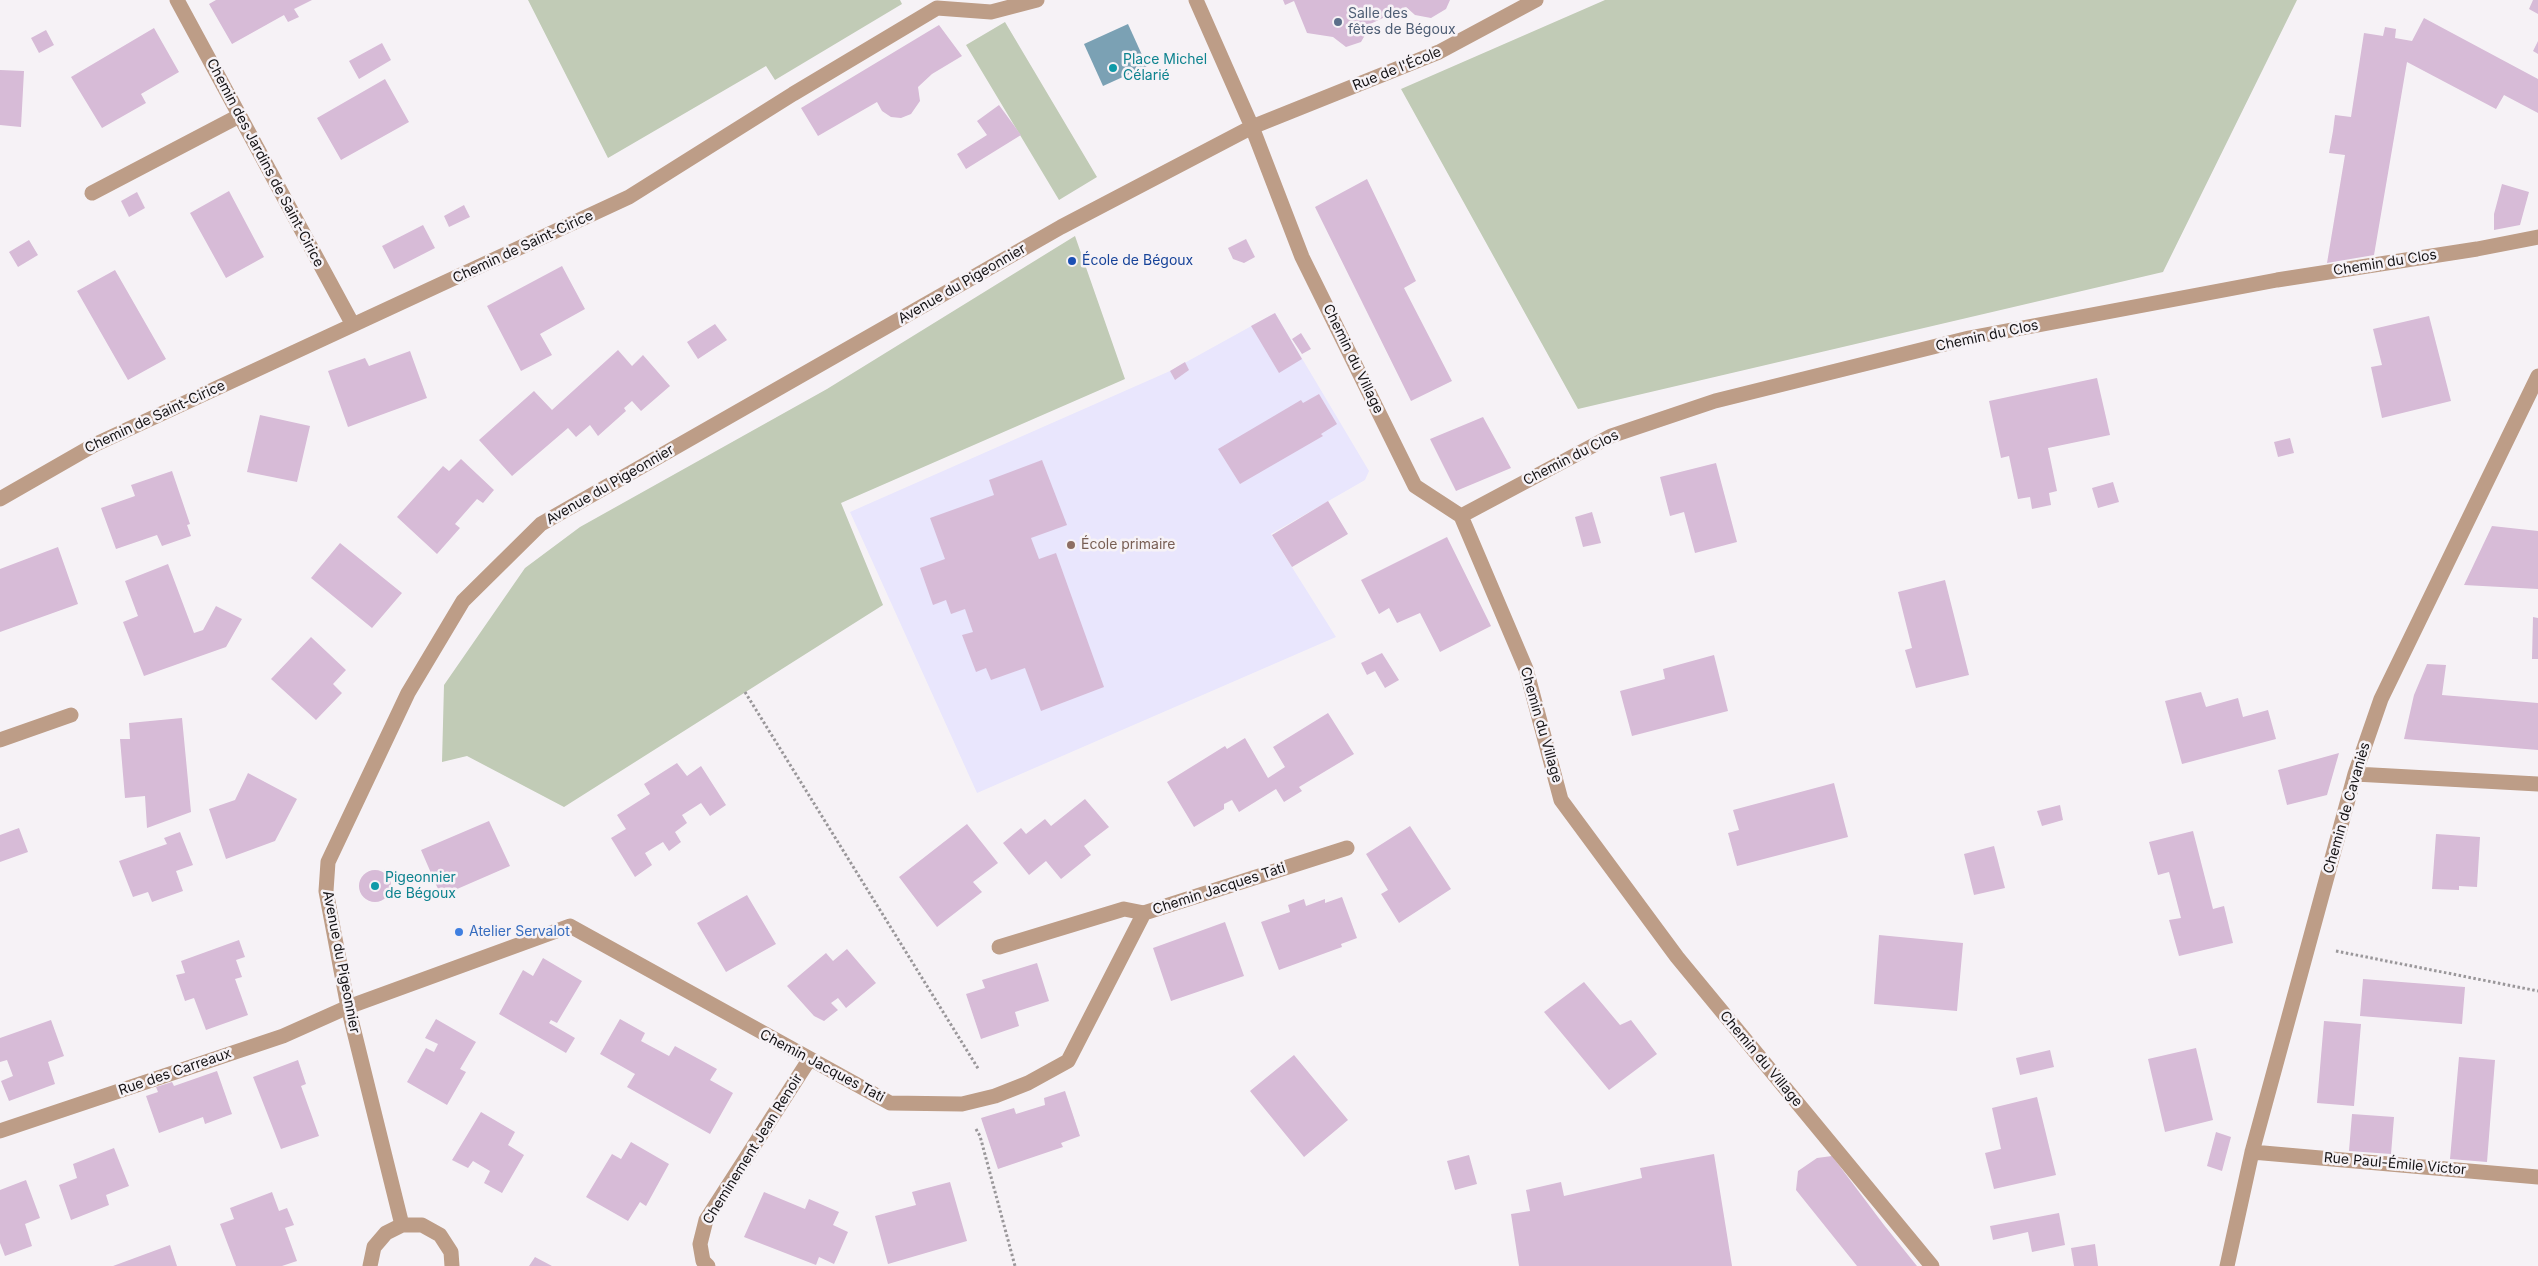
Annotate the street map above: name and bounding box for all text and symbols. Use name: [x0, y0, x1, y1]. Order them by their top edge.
place label: Salle des fêtes de Bégoux: [1348, 6, 1456, 38]
marker: Salle des fêtes de Bégoux: [1332, 16, 1344, 28]
street label: Rue de l'École: [1350, 44, 1444, 94]
place label: Place Michel Célarié: [1123, 52, 1207, 84]
street label: Chemin des Jardins de Saint-Cirice: [203, 56, 327, 270]
marker: Place Michel Célarié: [1107, 62, 1119, 74]
street label: Chemin de Saint-Cirice: [450, 207, 596, 287]
street label: Avenue du Pigeonnier: [895, 241, 1029, 327]
street label: Chemin du Clos: [2332, 247, 2438, 279]
place label: École de Bégoux: [1082, 253, 1193, 269]
marker: École de Bégoux: [1066, 255, 1078, 267]
street label: Chemin du Village: [1319, 301, 1387, 417]
street label: Chemin du Clos: [1934, 317, 2040, 355]
street label: Chemin de Saint-Cirice: [82, 377, 228, 457]
street label: Chemin du Clos: [1521, 427, 1621, 489]
street label: Avenue du Pigeonnier: [543, 442, 677, 528]
place label: École primaire: [1081, 537, 1175, 553]
marker: École primaire: [1065, 539, 1077, 551]
street label: Chemin du Village: [1516, 665, 1566, 785]
street label: Chemin de Cavaniès: [2320, 740, 2374, 876]
street label: Chemin Jacques Tati: [1151, 860, 1287, 918]
place label: Pigeonnier de Bégoux: [385, 870, 456, 902]
marker: Pigeonnier de Bégoux: [369, 880, 381, 892]
street label: Avenue du Pigeonnier: [319, 889, 363, 1035]
place label: Atelier Servalot: [469, 924, 570, 940]
marker: Atelier Servalot: [453, 926, 465, 938]
street label: Chemin du Village: [1716, 1008, 1806, 1110]
street label: Chemin Jacques Tati: [757, 1026, 887, 1106]
street label: Rue des Carreaux: [116, 1045, 234, 1099]
street label: Cheminement Jean Renoir: [700, 1071, 806, 1227]
street label: Rue Paul-Émile Victor: [2323, 1149, 2467, 1179]

